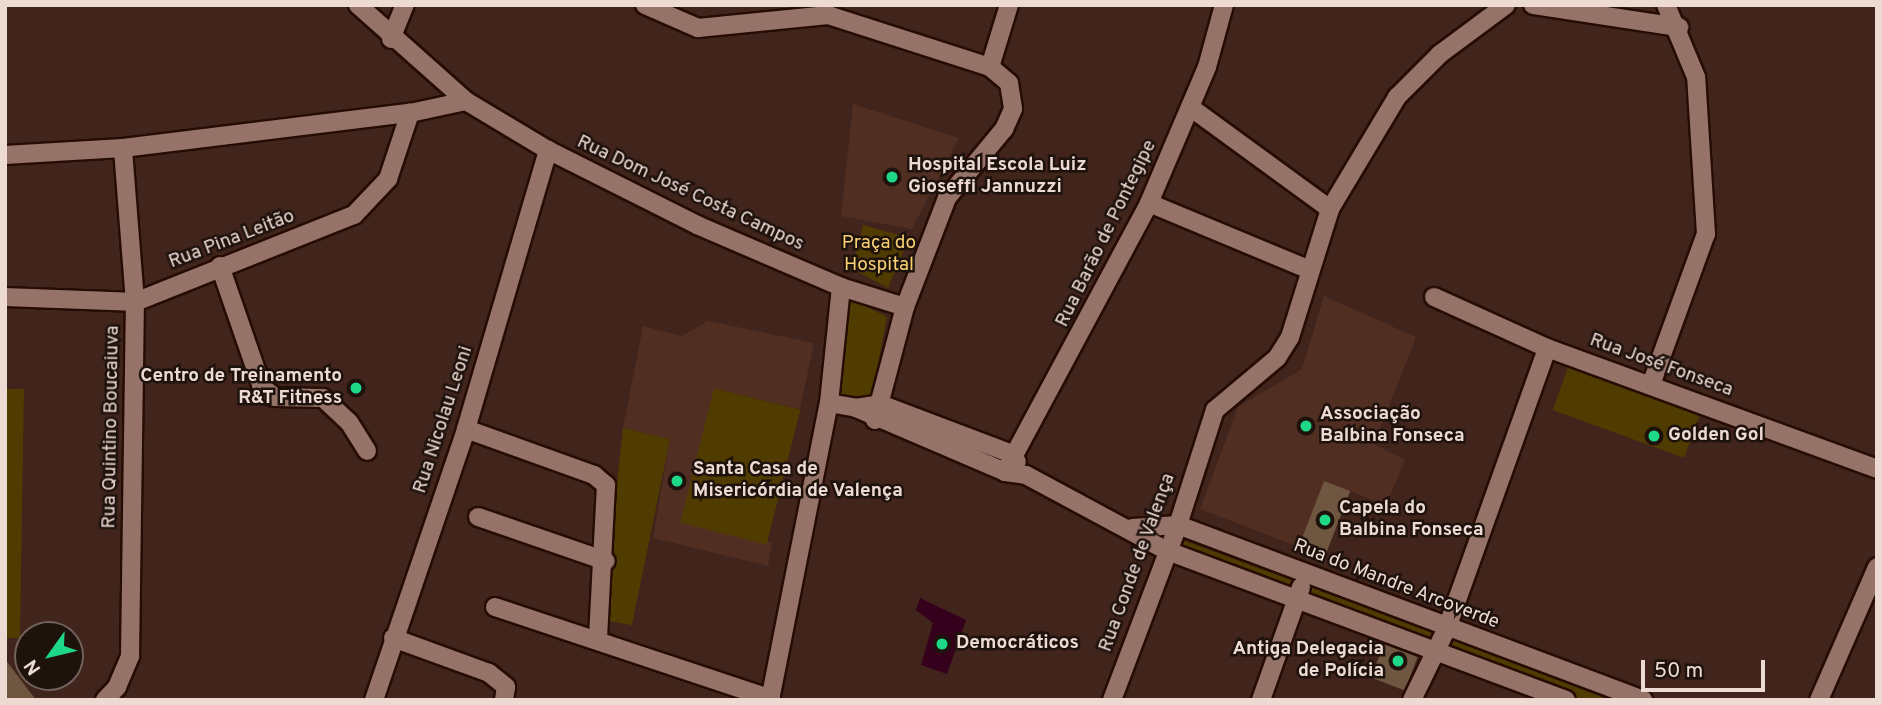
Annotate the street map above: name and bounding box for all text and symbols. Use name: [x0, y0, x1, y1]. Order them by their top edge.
street label: Rua Dom José Costa Campos: [573, 131, 807, 257]
street label: Rua Barão de Pontegipe: [1052, 137, 1162, 331]
place label: Hospital Escola Luiz Gioseffi Jannuzzi: [908, 155, 1086, 199]
marker: Hospital Escola Luiz Gioseffi Jannuzzi: [882, 167, 902, 187]
street label: Rua Pina Leitão: [166, 206, 298, 274]
park label: Praça do Hospital: [842, 233, 916, 277]
street label: Rua Quintino Boucaiuva: [99, 325, 125, 529]
street label: Rua José Fonseca: [1586, 330, 1736, 402]
street label: Rua Nicolau Leoni: [409, 343, 479, 497]
place label: Centro de Treinamento R&T Fitness: [140, 366, 342, 410]
marker: Centro de Treinamento R&T Fitness: [348, 380, 364, 396]
place label: Associação Balbina Fonseca: [1320, 404, 1465, 448]
marker: Associação Balbina Fonseca: [1298, 418, 1314, 434]
place label: Golden Gol: [1668, 425, 1764, 447]
marker: Golden Gol: [1646, 428, 1662, 444]
place label: Santa Casa de Misericórdia de Valença: [693, 459, 904, 503]
street label: Rua Conde de Valença: [1095, 470, 1181, 656]
marker: Santa Casa de Misericórdia de Valença: [667, 471, 687, 491]
place label: Capela do Balbina Fonseca: [1339, 498, 1484, 542]
marker: Capela do Balbina Fonseca: [1317, 512, 1333, 528]
street label: Rua do Mandre Arcoverde: [1289, 535, 1503, 635]
north arrow: [14, 621, 84, 691]
place label: Democráticos: [956, 633, 1079, 655]
marker: Democráticos: [934, 636, 950, 652]
place label: Antiga Delegacia de Polícia: [1232, 639, 1384, 683]
scale bar: [1644, 646, 1768, 690]
marker: Antiga Delegacia de Polícia: [1390, 653, 1406, 669]
text: N: [19, 654, 47, 679]
text: 50 m: [1654, 658, 1703, 685]

